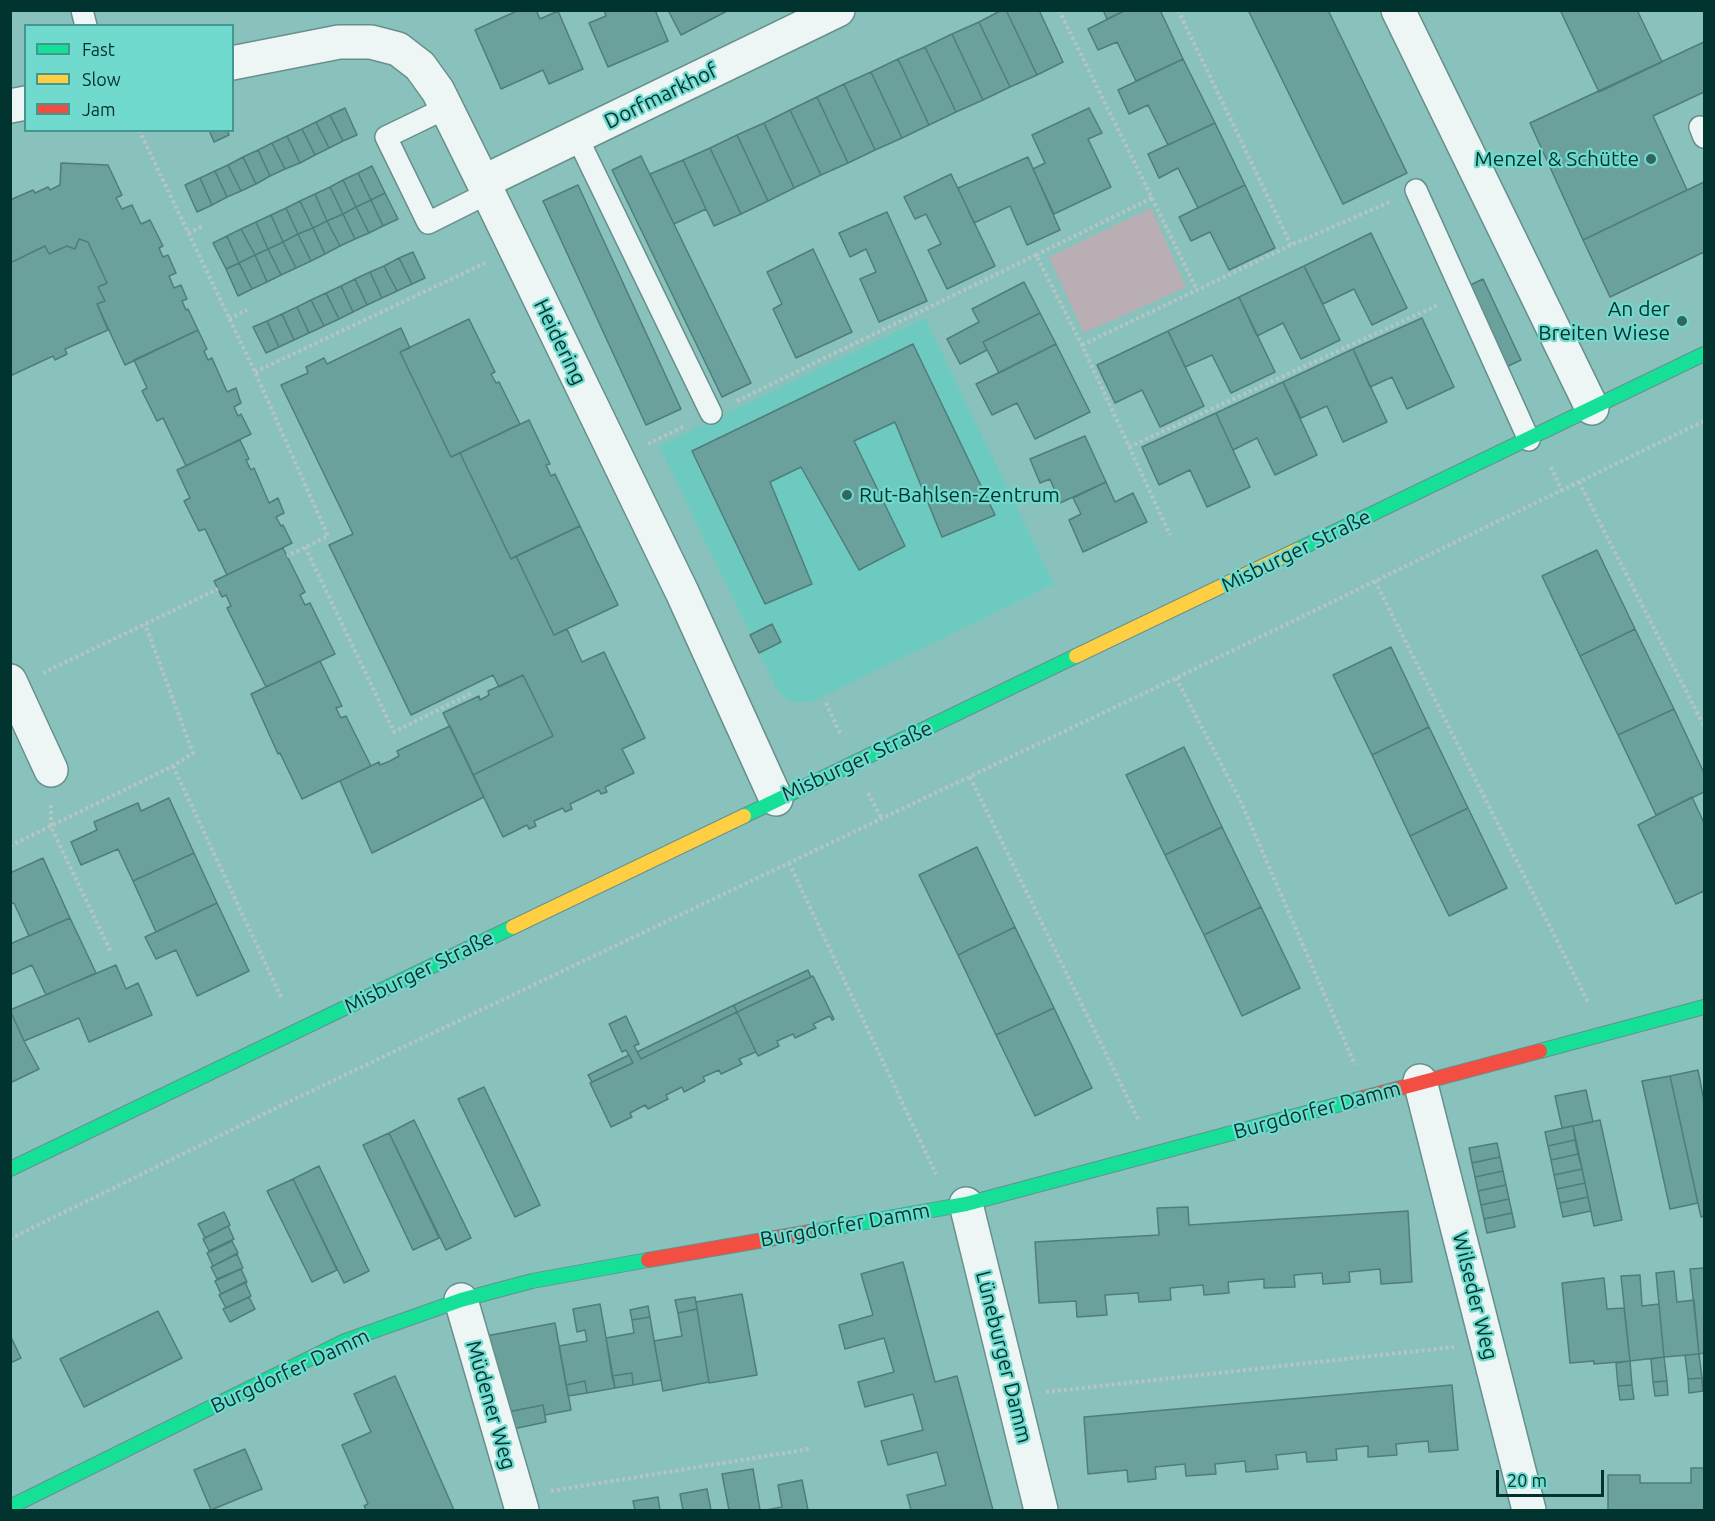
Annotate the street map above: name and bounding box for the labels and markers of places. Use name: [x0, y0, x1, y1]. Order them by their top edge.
place label: Menzel & Schütte: [1474, 146, 1639, 172]
marker: Menzel & Schütte: [1644, 152, 1658, 166]
place label: An der Breiten Wiese: [1538, 296, 1670, 346]
marker: An der Breiten Wiese: [1675, 314, 1689, 328]
place label: Rut-Bahlsen-Zentrum: [859, 482, 1060, 508]
marker: Rut-Bahlsen-Zentrum: [840, 488, 854, 502]

